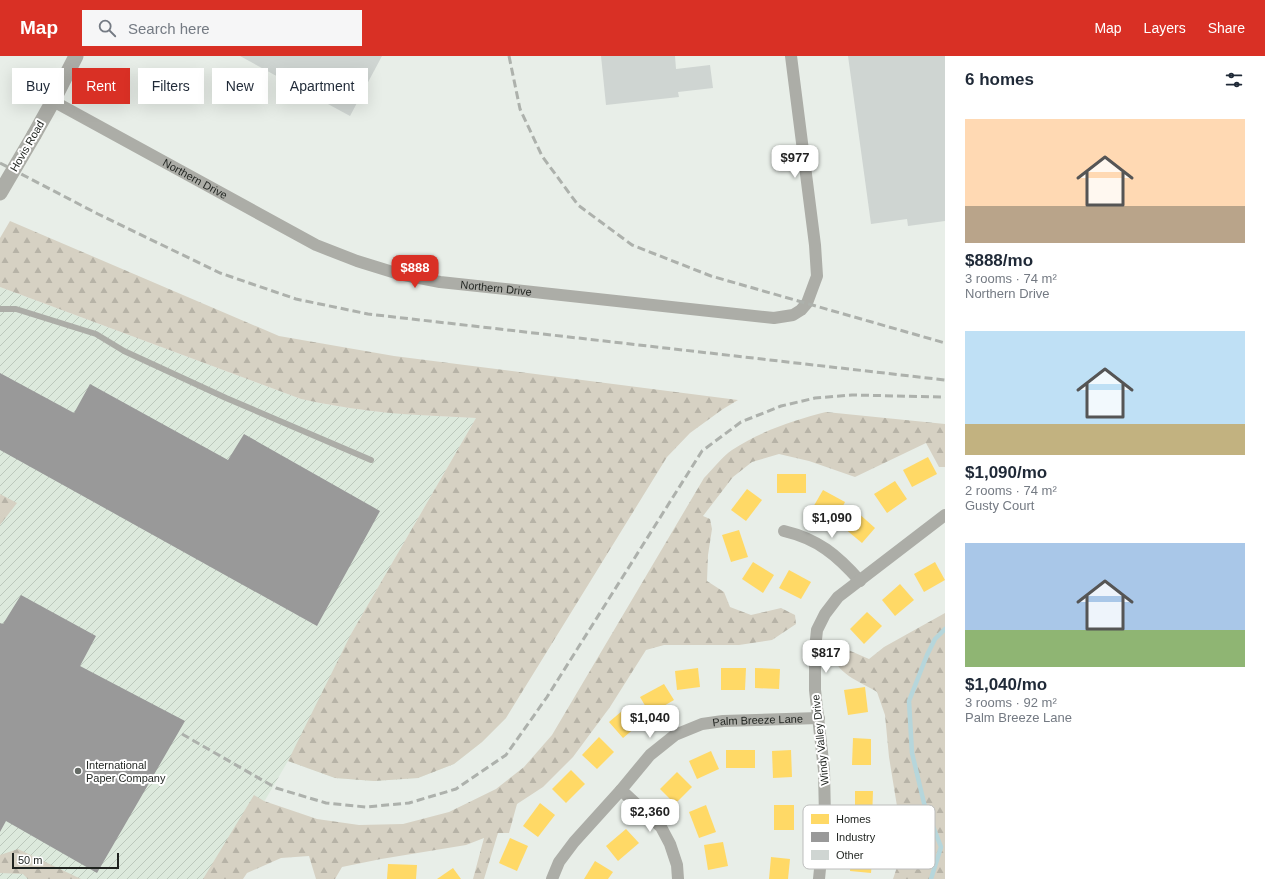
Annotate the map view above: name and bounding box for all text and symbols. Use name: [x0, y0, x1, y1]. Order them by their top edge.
search box: [82, 10, 362, 46]
text: Map: [20, 17, 58, 38]
icon: search: [96, 17, 118, 39]
text: Search here: [128, 20, 210, 37]
text: Map: [1094, 20, 1122, 36]
text: Layers: [1144, 20, 1186, 36]
text: Share: [1208, 20, 1245, 36]
chip: Buy: [12, 68, 64, 104]
chip: Rent: [72, 68, 130, 104]
chip: Filters: [138, 68, 204, 104]
chip: New: [212, 68, 268, 104]
chip: Apartment: [276, 68, 368, 104]
icon: filters: [1223, 69, 1245, 91]
text: 6 homes: [965, 70, 1034, 89]
street label: Hovis Road: [8, 118, 46, 174]
pin: $977: [771, 145, 819, 179]
icon: home: [1069, 145, 1141, 217]
text: $977: [781, 150, 809, 165]
street label: Northern Drive: [161, 156, 229, 201]
text: $888/mo: [965, 251, 1033, 270]
pin: $888: [391, 255, 439, 289]
text: $888: [401, 260, 429, 275]
text: 3 rooms · 74 m²: [965, 271, 1057, 286]
street label: Northern Drive: [460, 278, 532, 298]
text: Northern Drive: [965, 286, 1050, 301]
icon: home: [1069, 357, 1141, 429]
text: $1,090/mo: [965, 463, 1047, 482]
text: 2 rooms · 74 m²: [965, 483, 1057, 498]
text: Gusty Court: [965, 498, 1034, 513]
pin: $1,090: [799, 505, 865, 539]
text: $1,090: [812, 510, 852, 525]
icon: home: [1069, 569, 1141, 641]
pin: $817: [802, 640, 850, 674]
text: $817: [812, 645, 840, 660]
text: $1,040/mo: [965, 675, 1047, 694]
street label: Windy Valley Drive: [809, 694, 831, 786]
text: 3 rooms · 92 m²: [965, 695, 1057, 710]
pin: $1,040: [617, 705, 683, 739]
text: $1,040: [630, 710, 670, 725]
text: Palm Breeze Lane: [965, 710, 1072, 725]
street label: Palm Breeze Lane: [712, 713, 803, 728]
place label: International Paper Company: [86, 759, 166, 784]
marker: International Paper Company: [73, 766, 83, 776]
pin: $2,360: [617, 799, 683, 833]
text: $2,360: [630, 804, 670, 819]
legend: [803, 805, 935, 869]
text: Homes: [836, 813, 871, 825]
text: Industry: [836, 831, 876, 843]
text: Other: [836, 849, 864, 861]
scale bar: [12, 851, 119, 870]
text: 50 m: [18, 854, 42, 866]

